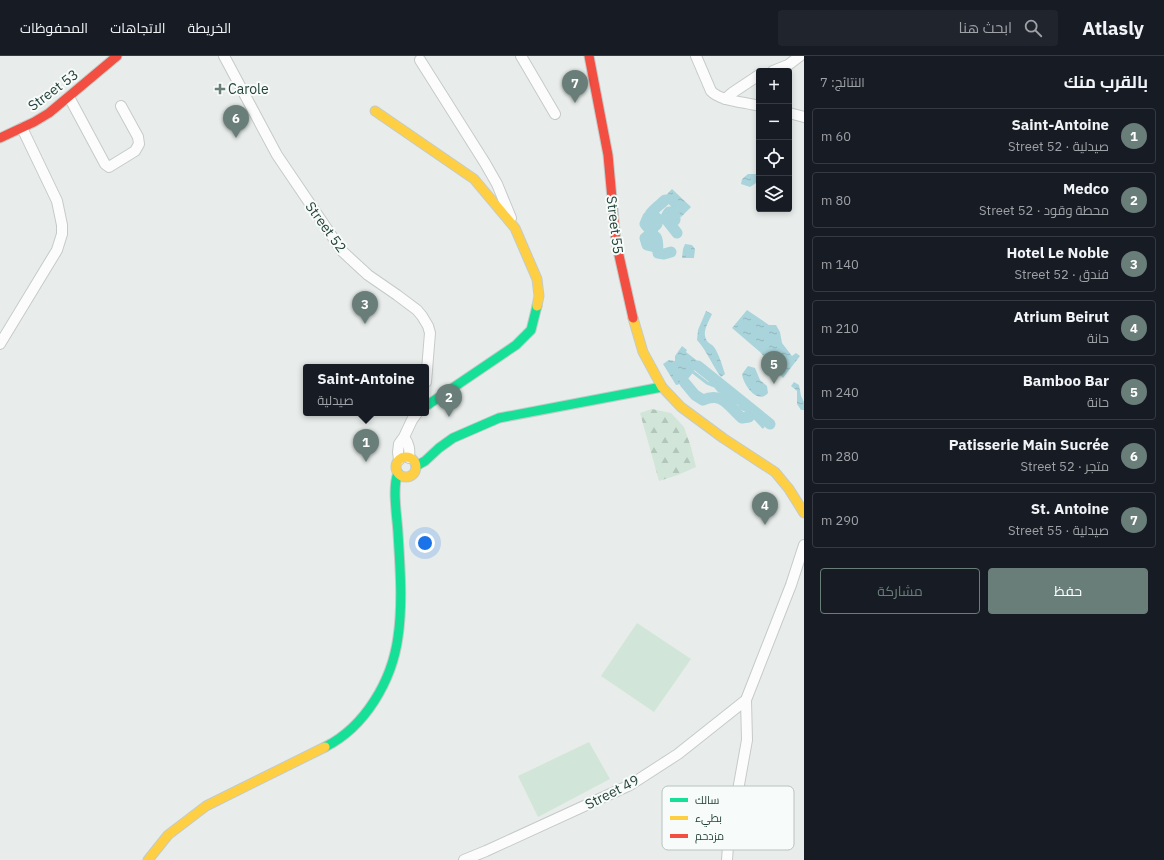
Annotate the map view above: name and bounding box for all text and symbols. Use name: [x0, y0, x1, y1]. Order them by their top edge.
search box: [778, 10, 1058, 46]
text: Atlasly: [1082, 16, 1144, 40]
icon: search: [1022, 17, 1044, 39]
text: ابحث هنا: [958, 18, 1012, 37]
text: المحفوظات: [20, 19, 88, 37]
text: الاتجاهات: [110, 19, 166, 37]
text: الخريطة: [188, 19, 231, 37]
street label: Street 53: [24, 65, 82, 115]
map controls: [756, 68, 792, 212]
button: +: [756, 68, 792, 104]
pin: 7: [562, 70, 588, 103]
text: بالقرب منك: [1064, 71, 1148, 93]
text: النتائج: 7: [820, 74, 865, 91]
place label: Carole: [228, 80, 269, 98]
marker: Carole: [215, 84, 225, 94]
button: −: [756, 104, 792, 140]
pin: 6: [223, 105, 249, 138]
text: Saint-Antoine: [1011, 115, 1109, 134]
text: 60 m: [821, 128, 851, 145]
text: 1: [1130, 128, 1138, 145]
text: صيدلية · Street 52: [1008, 138, 1109, 155]
button: locate: [756, 140, 792, 176]
button: layers: [756, 176, 792, 212]
text: Medco: [1063, 179, 1109, 198]
text: 80 m: [821, 192, 851, 209]
text: 2: [1130, 192, 1138, 209]
street label: Street 55: [603, 195, 627, 255]
street label: Street 52: [302, 198, 350, 256]
text: محطة وقود · Street 52: [979, 202, 1109, 219]
text: Hotel Le Noble: [1006, 243, 1109, 262]
text: 140 m: [821, 256, 859, 273]
text: 3: [1130, 256, 1138, 273]
text: فندق · Street 52: [1014, 266, 1109, 283]
pin: 3: [352, 291, 378, 324]
text: Atrium Beirut: [1014, 307, 1109, 326]
text: 210 m: [821, 320, 859, 337]
text: 4: [1130, 320, 1138, 337]
text: حانة: [1087, 330, 1109, 347]
pin: 5: [761, 351, 787, 384]
popup: [303, 364, 429, 416]
text: Saint-Antoine: [317, 369, 415, 388]
text: Bamboo Bar: [1023, 371, 1109, 390]
pin: 2: [436, 384, 462, 417]
text: 240 m: [821, 384, 859, 401]
text: 5: [1130, 384, 1138, 401]
text: صيدلية: [317, 392, 354, 409]
text: حانة: [1087, 394, 1109, 411]
pin: 1: [353, 429, 379, 462]
text: Patisserie Main Sucrée: [949, 435, 1109, 454]
text: 280 m: [821, 448, 859, 465]
text: 6: [1130, 448, 1138, 465]
text: متجر · Street 52: [1020, 458, 1109, 475]
pin: 4: [752, 492, 778, 525]
text: St. Antoine: [1031, 499, 1109, 518]
text: 290 m: [821, 512, 859, 529]
text: 7: [1130, 512, 1138, 529]
text: صيدلية · Street 55: [1008, 522, 1109, 539]
your location: [415, 533, 435, 553]
button: مشاركة: [820, 568, 980, 614]
button: حفظ: [988, 568, 1148, 614]
street label: Street 49: [582, 771, 642, 813]
legend: [662, 786, 794, 850]
text: سالك: [695, 793, 719, 807]
text: بطيء: [695, 811, 722, 827]
text: مزدحم: [695, 829, 724, 844]

